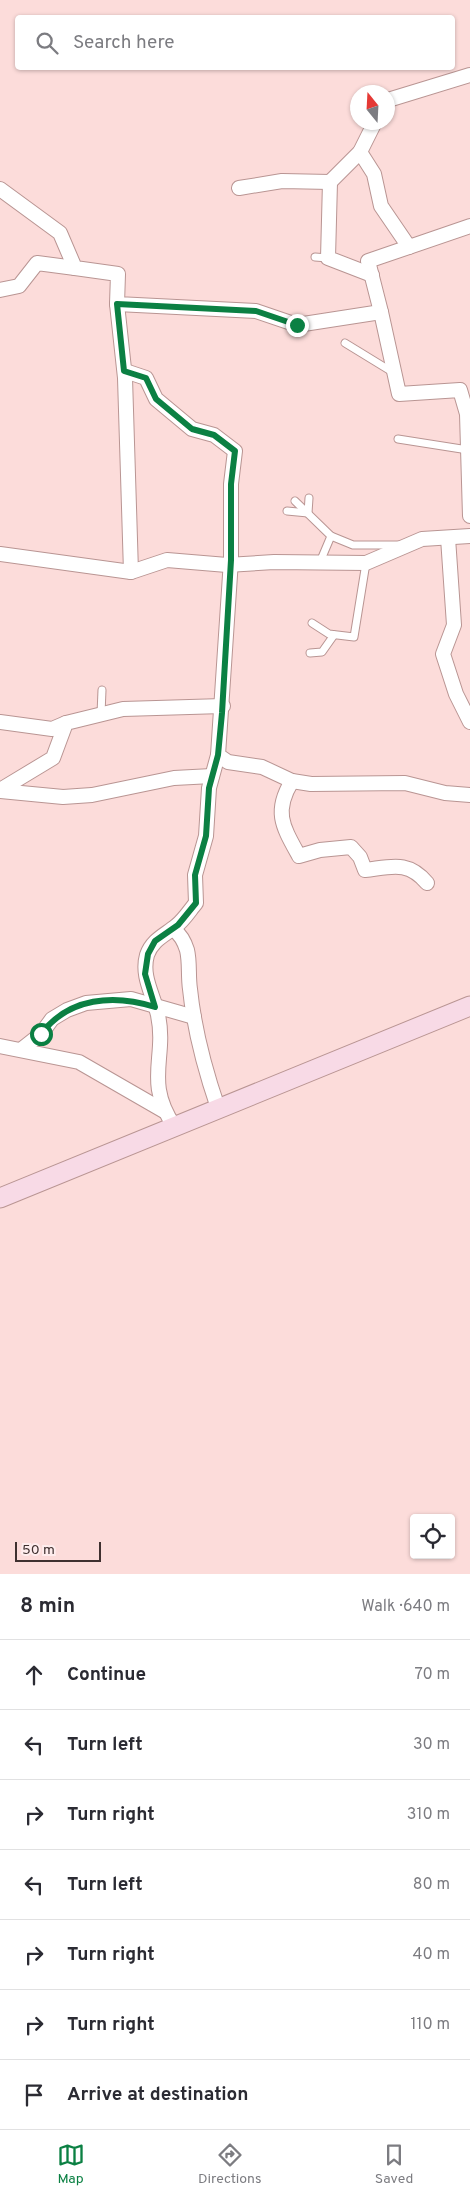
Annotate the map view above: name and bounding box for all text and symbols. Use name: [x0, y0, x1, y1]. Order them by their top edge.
search box: [15, 15, 455, 70]
icon: search: [33, 29, 61, 57]
text: Search here: [73, 31, 175, 55]
north arrow: [350, 85, 395, 130]
route end: [286, 314, 309, 337]
route start: [30, 1023, 53, 1046]
map controls: [410, 1514, 455, 1559]
button: locate: [410, 1514, 455, 1559]
scale bar: [15, 1539, 101, 1562]
text: 50 m: [22, 1542, 55, 1559]
text: 8 min: [20, 1593, 75, 1620]
text: Walk · 640 m: [361, 1597, 450, 1617]
icon: ahead: [20, 1661, 48, 1689]
text: Continue: [67, 1663, 146, 1687]
text: 70 m: [415, 1665, 450, 1685]
icon: left: [20, 1731, 48, 1759]
text: Turn left: [67, 1733, 143, 1757]
text: 30 m: [413, 1735, 450, 1755]
icon: right: [20, 1801, 48, 1829]
text: Turn right: [67, 1803, 155, 1827]
text: 310 m: [407, 1805, 450, 1825]
icon: left: [20, 1871, 48, 1899]
text: Turn left: [67, 1873, 143, 1897]
text: 80 m: [413, 1875, 450, 1895]
icon: right: [20, 1941, 48, 1969]
text: Turn right: [67, 1943, 155, 1967]
text: 40 m: [412, 1945, 450, 1965]
icon: right: [20, 2011, 48, 2039]
text: Turn right: [67, 2013, 155, 2037]
text: 110 m: [410, 2015, 450, 2035]
icon: arrive: [20, 2081, 48, 2109]
text: Arrive at destination: [67, 2083, 248, 2107]
tab: Map: [57, 2141, 85, 2188]
tab: Directions: [198, 2141, 262, 2188]
tab: Saved: [375, 2141, 413, 2188]

